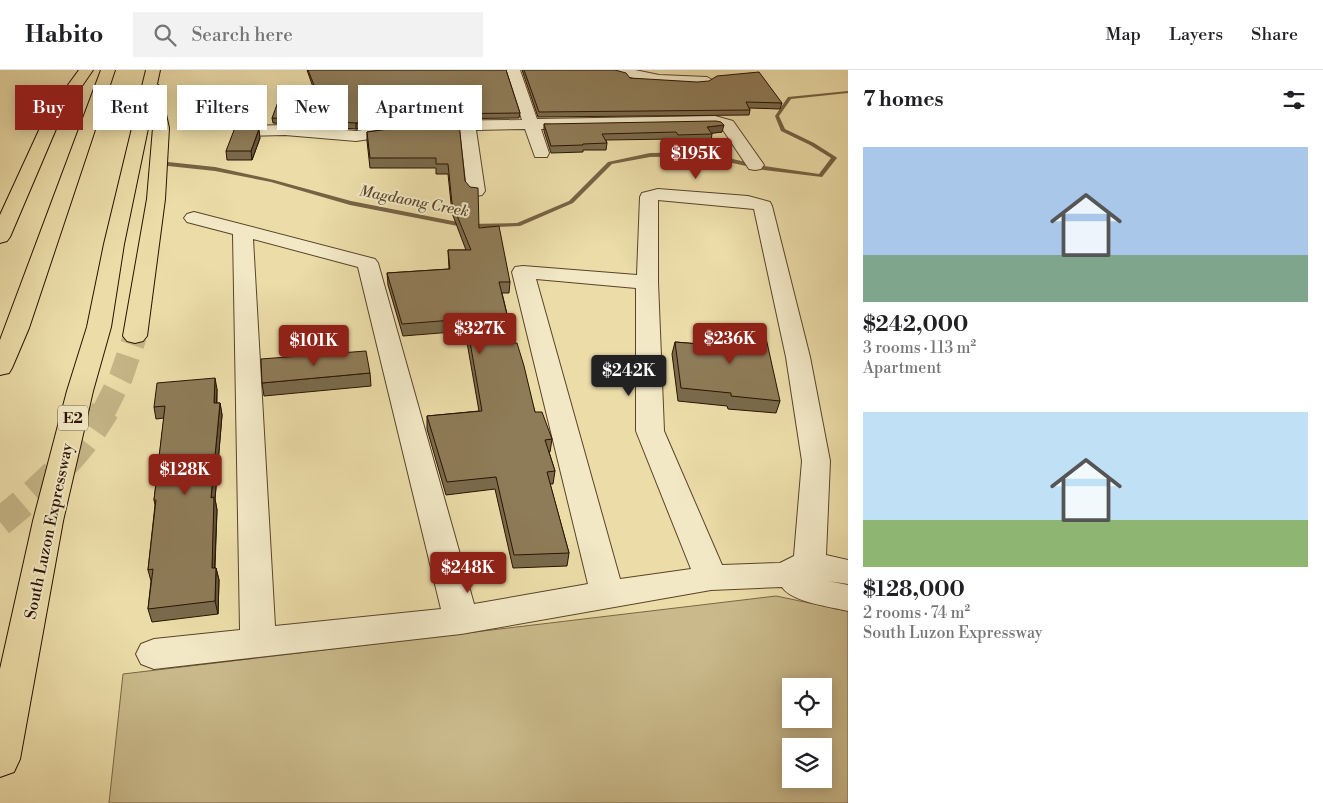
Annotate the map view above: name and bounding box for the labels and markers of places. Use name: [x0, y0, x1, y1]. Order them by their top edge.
pin: $195K: [661, 138, 731, 180]
pin: $327K: [445, 312, 515, 355]
pin: $236K: [695, 322, 765, 365]
pin: $101K: [279, 324, 349, 367]
pin: $242K: [594, 354, 664, 397]
pin: $128K: [150, 454, 220, 496]
pin: $248K: [433, 552, 503, 594]

